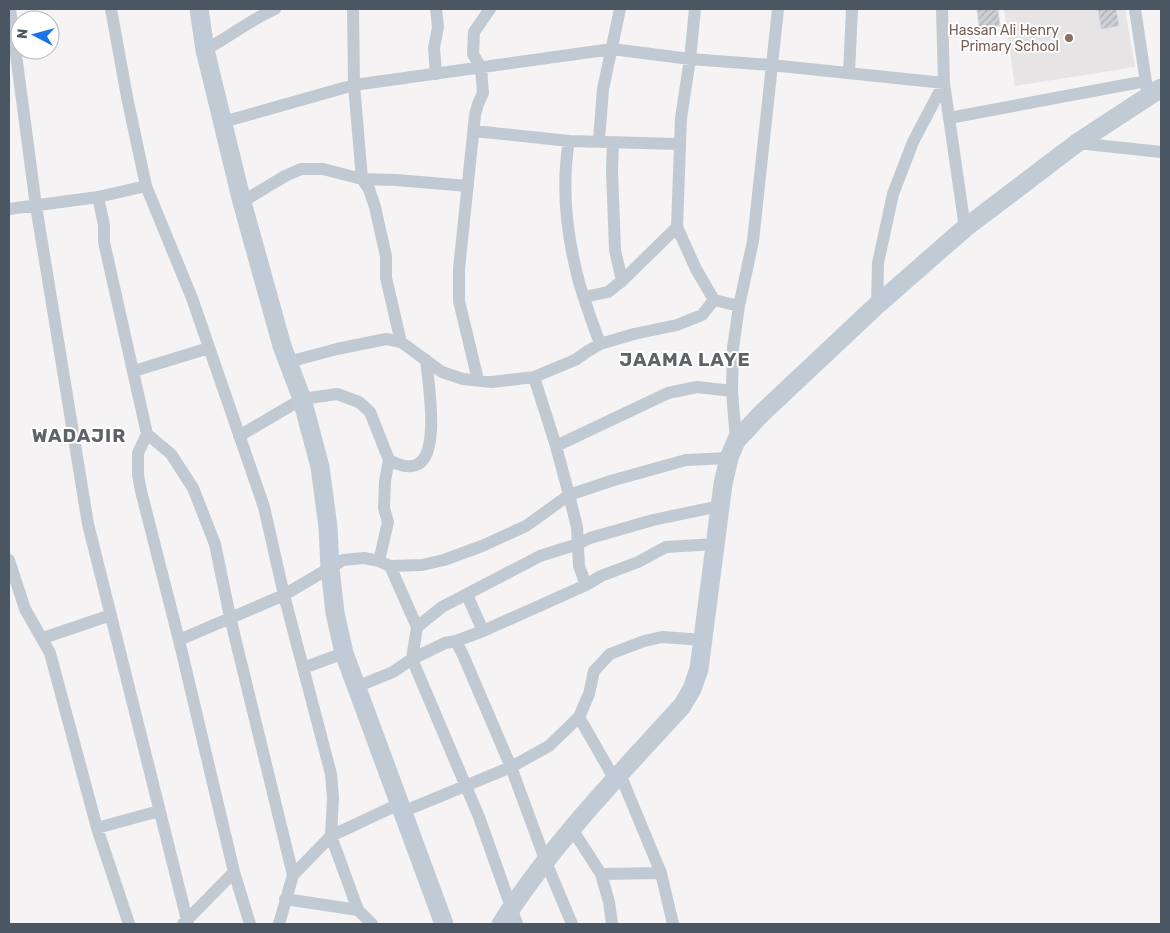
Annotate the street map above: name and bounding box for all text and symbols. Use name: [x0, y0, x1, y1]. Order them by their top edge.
north arrow: [10, 10, 60, 60]
place label: Hassan Ali Henry Primary School: [949, 22, 1059, 55]
text: N: [14, 28, 32, 40]
marker: Hassan Ali Henry Primary School: [1063, 32, 1075, 44]
district label: JAAMA LAYE: [619, 348, 751, 371]
district label: WADAJIR: [32, 424, 126, 447]

